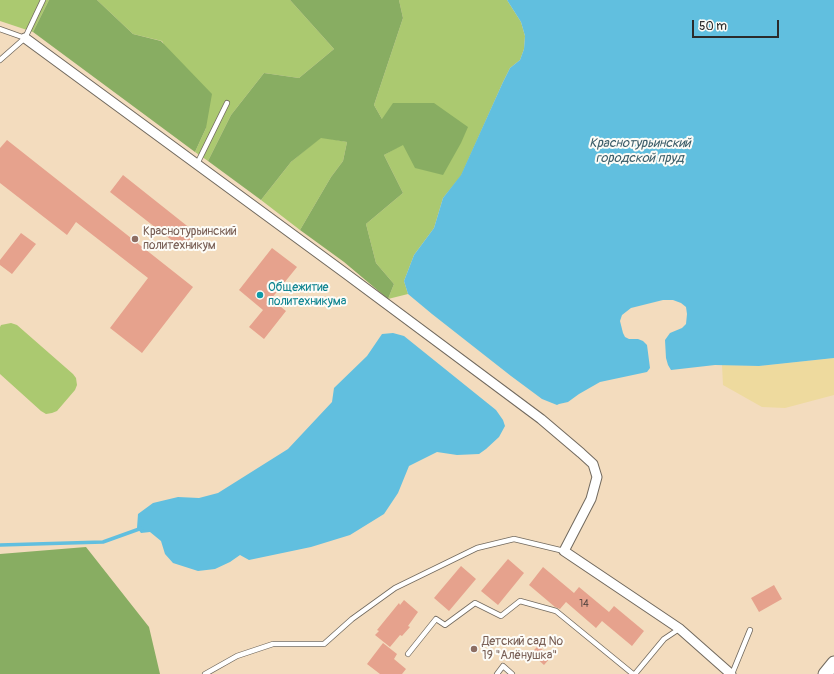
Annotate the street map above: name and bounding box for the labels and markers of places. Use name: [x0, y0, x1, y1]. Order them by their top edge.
place label: Краснотурьинский политехникум: [143, 225, 237, 253]
marker: Краснотурьинский политехникум: [130, 234, 140, 244]
place label: Общежитие политехникума: [268, 281, 346, 309]
marker: Общежитие политехникума: [255, 290, 265, 300]
place label: Детский сад № 19 "Алёнушка": [482, 635, 563, 663]
marker: Детский сад № 19 "Алёнушка": [469, 644, 479, 654]

